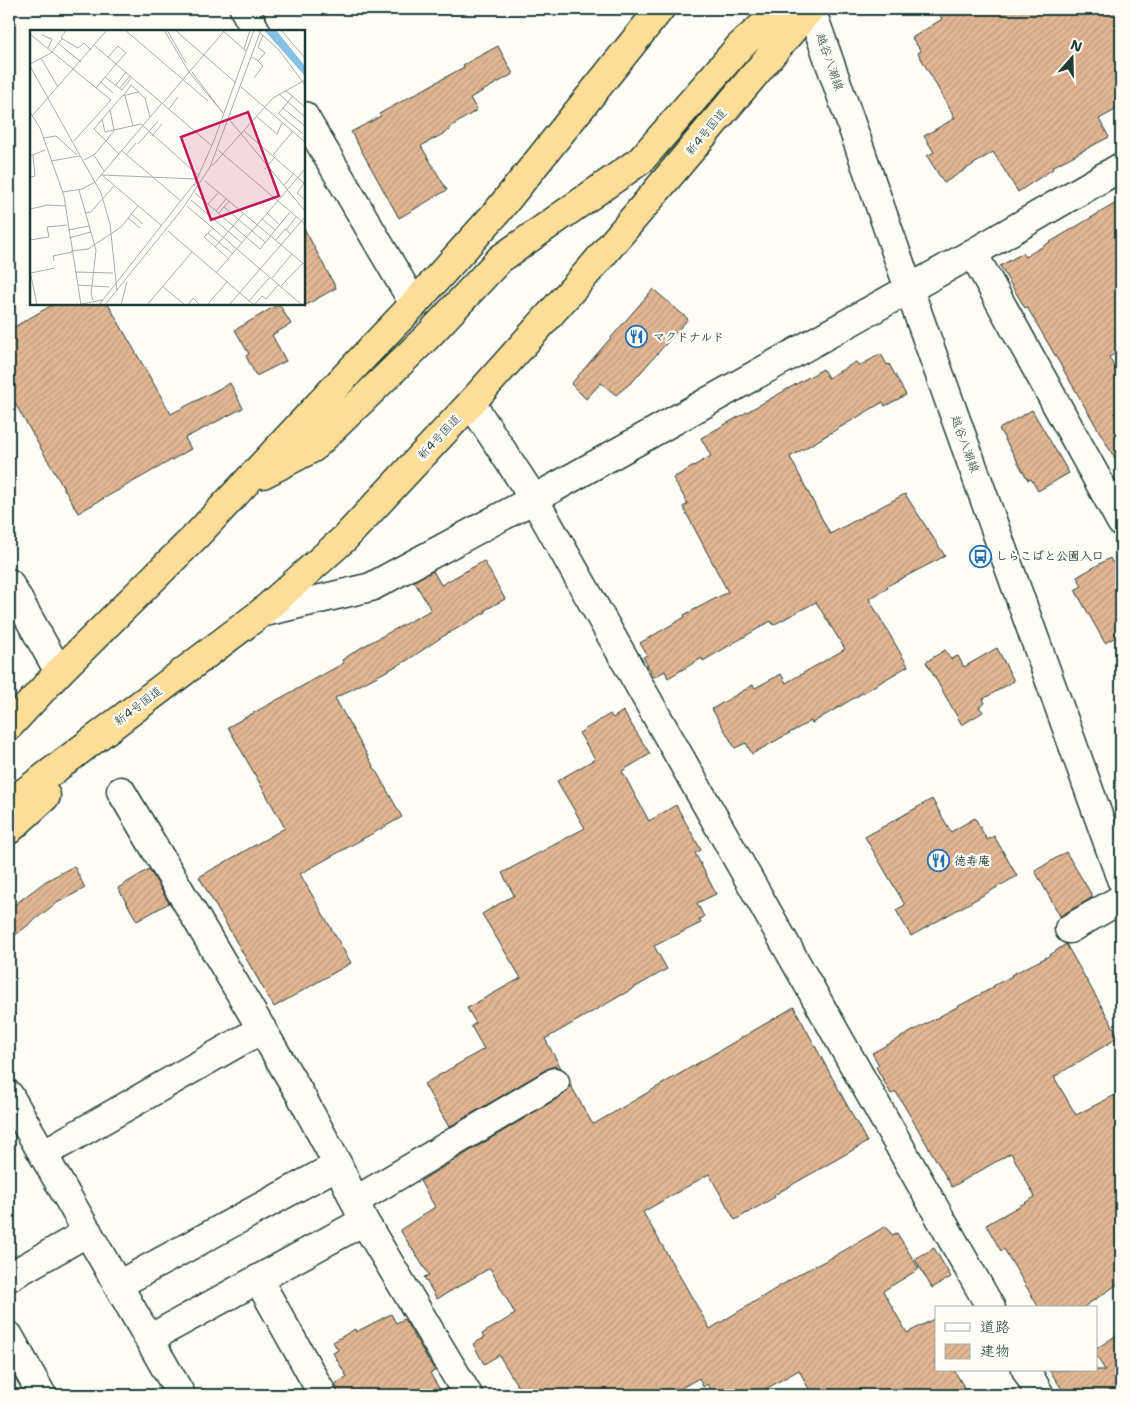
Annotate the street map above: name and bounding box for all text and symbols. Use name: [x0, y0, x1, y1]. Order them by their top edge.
inset map: [30, 30, 305, 305]
street label: 越谷八潮線: [813, 31, 847, 93]
north arrow: [1048, 32, 1098, 82]
text: N: [1068, 35, 1085, 56]
street label: 新4号国道: [682, 105, 730, 159]
restaurant icon: マクドナルド: [625, 325, 649, 349]
place label: マクドナルド: [653, 329, 725, 345]
street label: 新4号国道: [414, 411, 464, 463]
street label: 越谷八潮線: [947, 413, 983, 475]
bus stop icon: しらこばと公園入口: [968, 544, 992, 568]
place label: しらこばと公園入口: [996, 548, 1104, 564]
street label: 新4号国道: [111, 683, 165, 729]
restaurant icon: 徳寿庵: [926, 849, 950, 873]
place label: 徳寿庵: [954, 853, 990, 869]
legend: [935, 1306, 1098, 1372]
text: 道路: [980, 1317, 1010, 1337]
text: 建物: [980, 1341, 1010, 1361]

